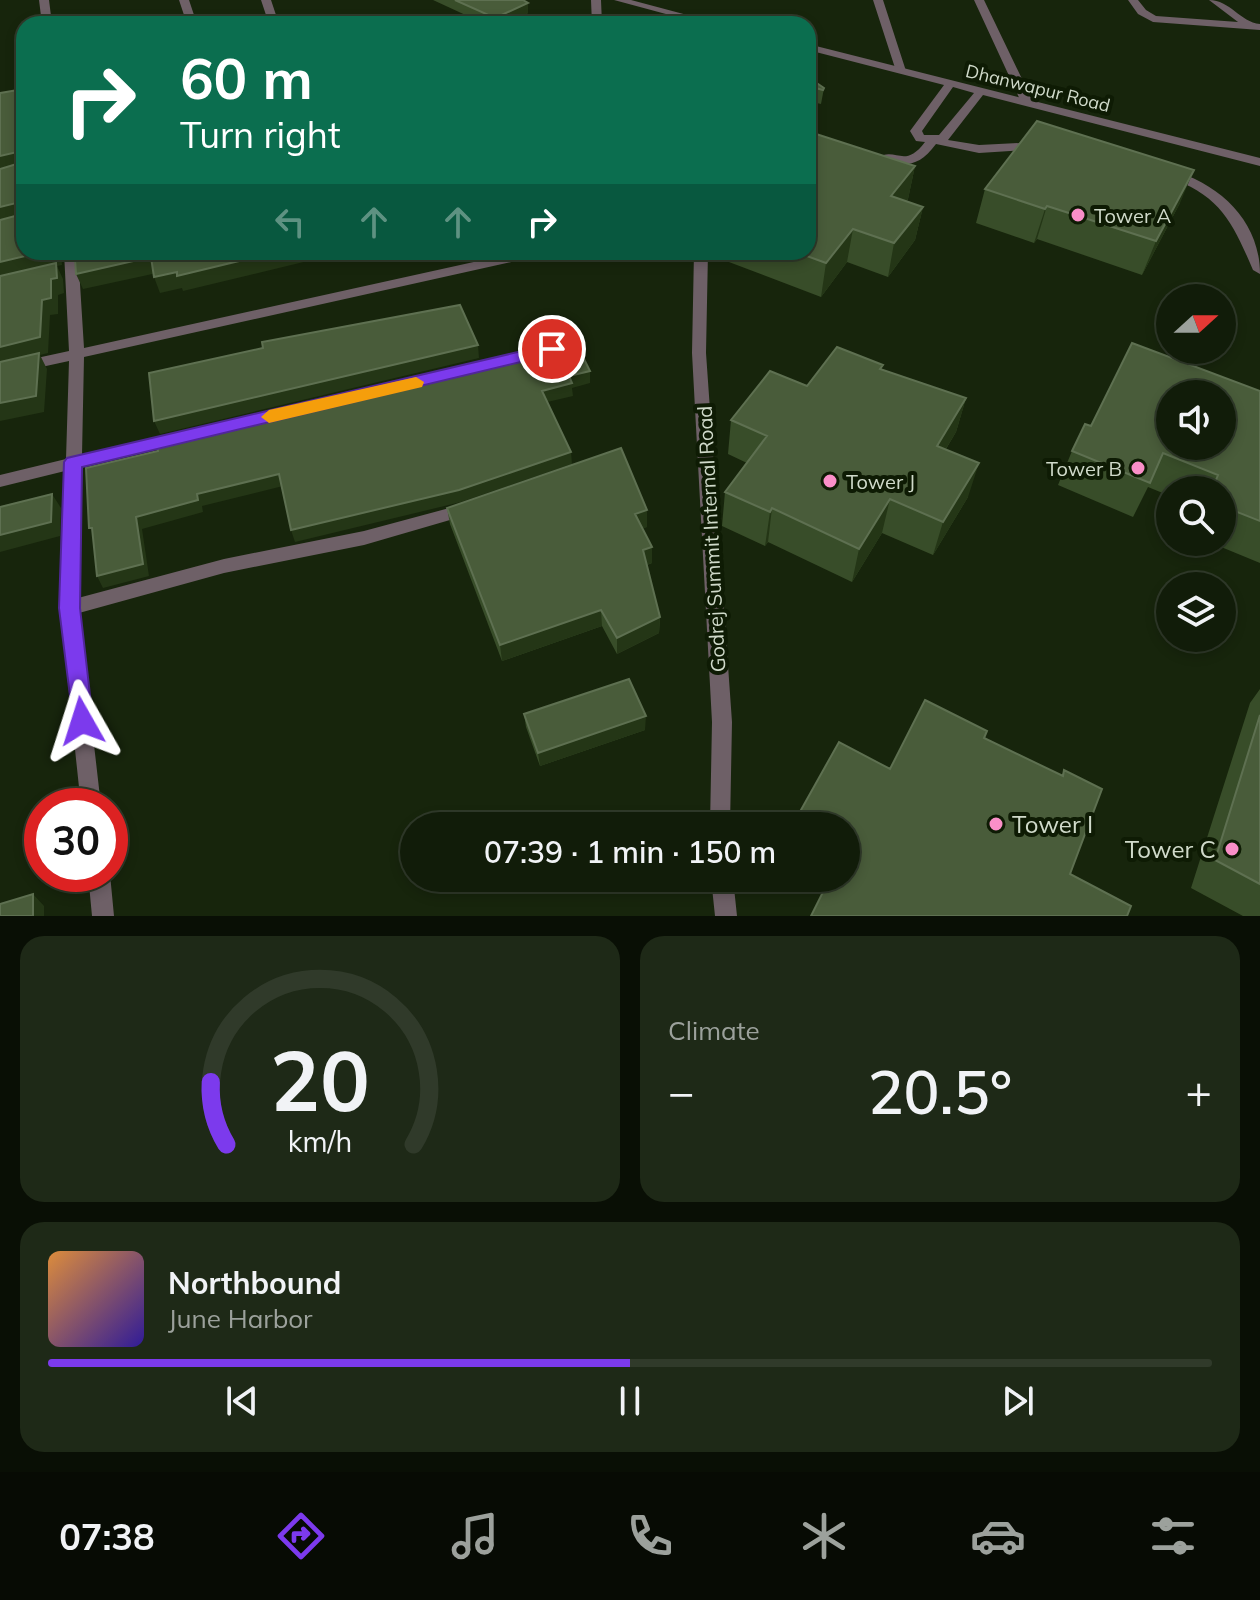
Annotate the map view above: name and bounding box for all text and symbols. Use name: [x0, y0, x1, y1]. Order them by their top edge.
text: 60 m: [180, 43, 313, 113]
icon: right: [48, 48, 152, 152]
street label: Dhanwapur Road: [963, 59, 1113, 117]
text: Turn right: [180, 112, 341, 157]
icon: left: [268, 200, 312, 244]
icon: ahead: [352, 200, 396, 244]
icon: ahead: [436, 200, 480, 244]
icon: right: [520, 200, 564, 244]
place label: Tower A: [1094, 203, 1171, 228]
marker: Tower A: [1069, 206, 1087, 224]
north arrow: [1156, 284, 1236, 364]
map controls: [1156, 284, 1236, 652]
pin: [518, 315, 586, 383]
icon: arrive: [530, 327, 574, 371]
button: sound: [1156, 380, 1236, 460]
street label: Godrej Summit Internal Road: [692, 405, 730, 673]
place label: Tower B: [1046, 456, 1122, 481]
marker: Tower B: [1129, 459, 1147, 477]
place label: Tower J: [846, 469, 915, 494]
marker: Tower J: [821, 472, 839, 490]
button: search: [1156, 476, 1236, 556]
button: layers: [1156, 572, 1236, 652]
position arrow: [40, 679, 124, 763]
speed limit sign: 30: [24, 788, 128, 892]
place label: Tower I: [1012, 809, 1093, 839]
marker: Tower I: [987, 815, 1005, 833]
text: 07:39 · 1 min · 150 m: [484, 833, 776, 871]
place label: Tower C: [1125, 834, 1216, 864]
marker: Tower C: [1223, 840, 1241, 858]
text: Climate: [668, 1014, 760, 1047]
text: 20: [270, 1027, 370, 1132]
text: 20.5°: [868, 1054, 1012, 1129]
text: −: [668, 1064, 694, 1119]
text: +: [1186, 1064, 1212, 1119]
text: km/h: [288, 1123, 352, 1159]
text: Northbound: [168, 1264, 341, 1302]
text: June Harbor: [168, 1302, 313, 1335]
icon: previous: [220, 1379, 264, 1423]
icon: pause: [608, 1379, 652, 1423]
icon: next: [996, 1379, 1040, 1423]
icon: directions: [273, 1508, 329, 1564]
icon: music: [447, 1508, 503, 1564]
icon: phone: [622, 1508, 678, 1564]
icon: climate: [796, 1508, 852, 1564]
icon: car: [970, 1508, 1026, 1564]
icon: filters: [1145, 1508, 1201, 1564]
text: 07:38: [59, 1514, 155, 1559]

